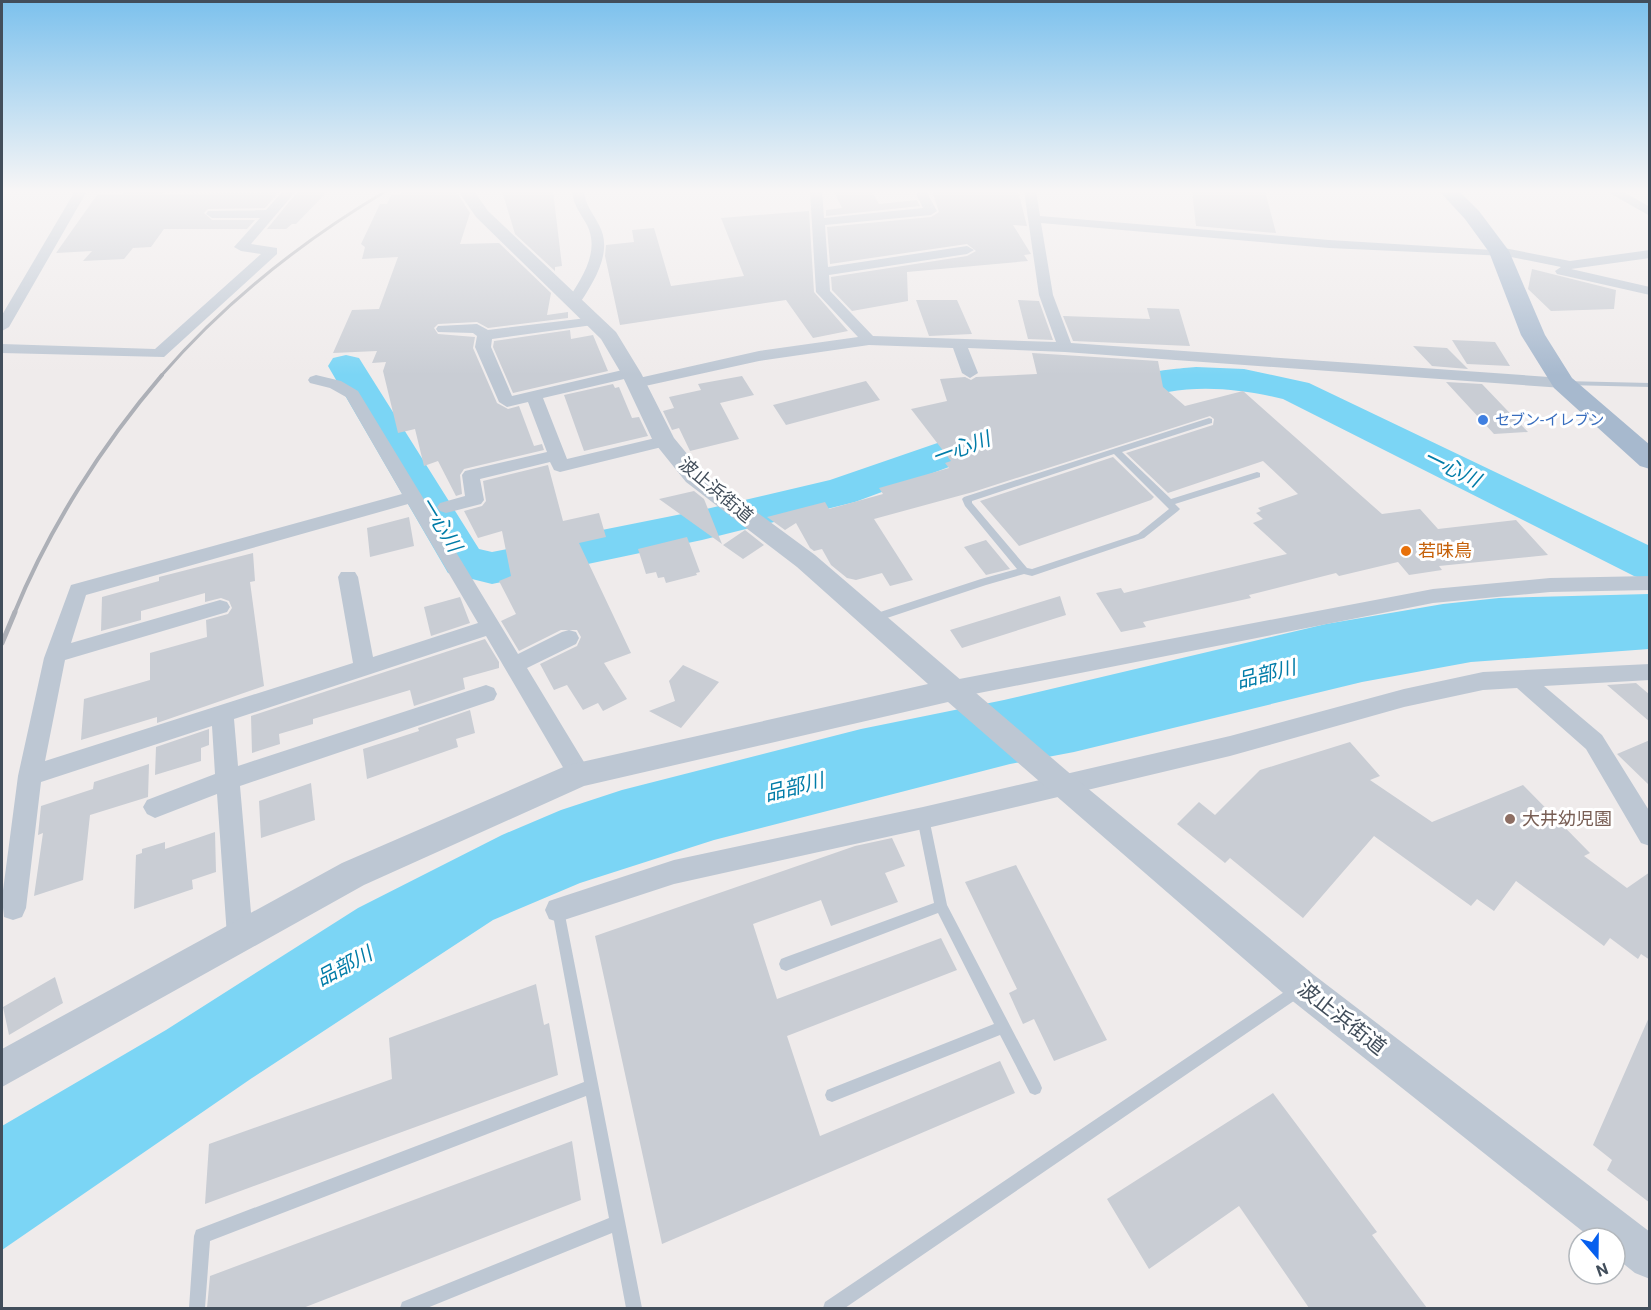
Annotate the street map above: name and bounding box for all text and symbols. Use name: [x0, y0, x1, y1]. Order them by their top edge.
place label: セブン-イレブン: [1495, 411, 1604, 429]
marker: セブン-イレブン: [1476, 413, 1490, 427]
water label: 一心川: [929, 426, 995, 470]
water label: 一心川: [1420, 444, 1486, 493]
street label: 波止浜街道: [675, 453, 758, 527]
water label: 一心川: [415, 492, 468, 558]
place label: 若味鳥: [1418, 540, 1472, 561]
marker: 若味鳥: [1399, 544, 1413, 558]
water label: 品部川: [1234, 655, 1300, 693]
water label: 品部川: [762, 768, 828, 806]
place label: 大井幼児園: [1522, 808, 1612, 829]
marker: 大井幼児園: [1503, 812, 1517, 826]
water label: 品部川: [312, 940, 378, 991]
street label: 波止浜街道: [1293, 976, 1391, 1060]
north arrow: [1567, 1226, 1627, 1286]
text: N: [1593, 1259, 1611, 1280]

